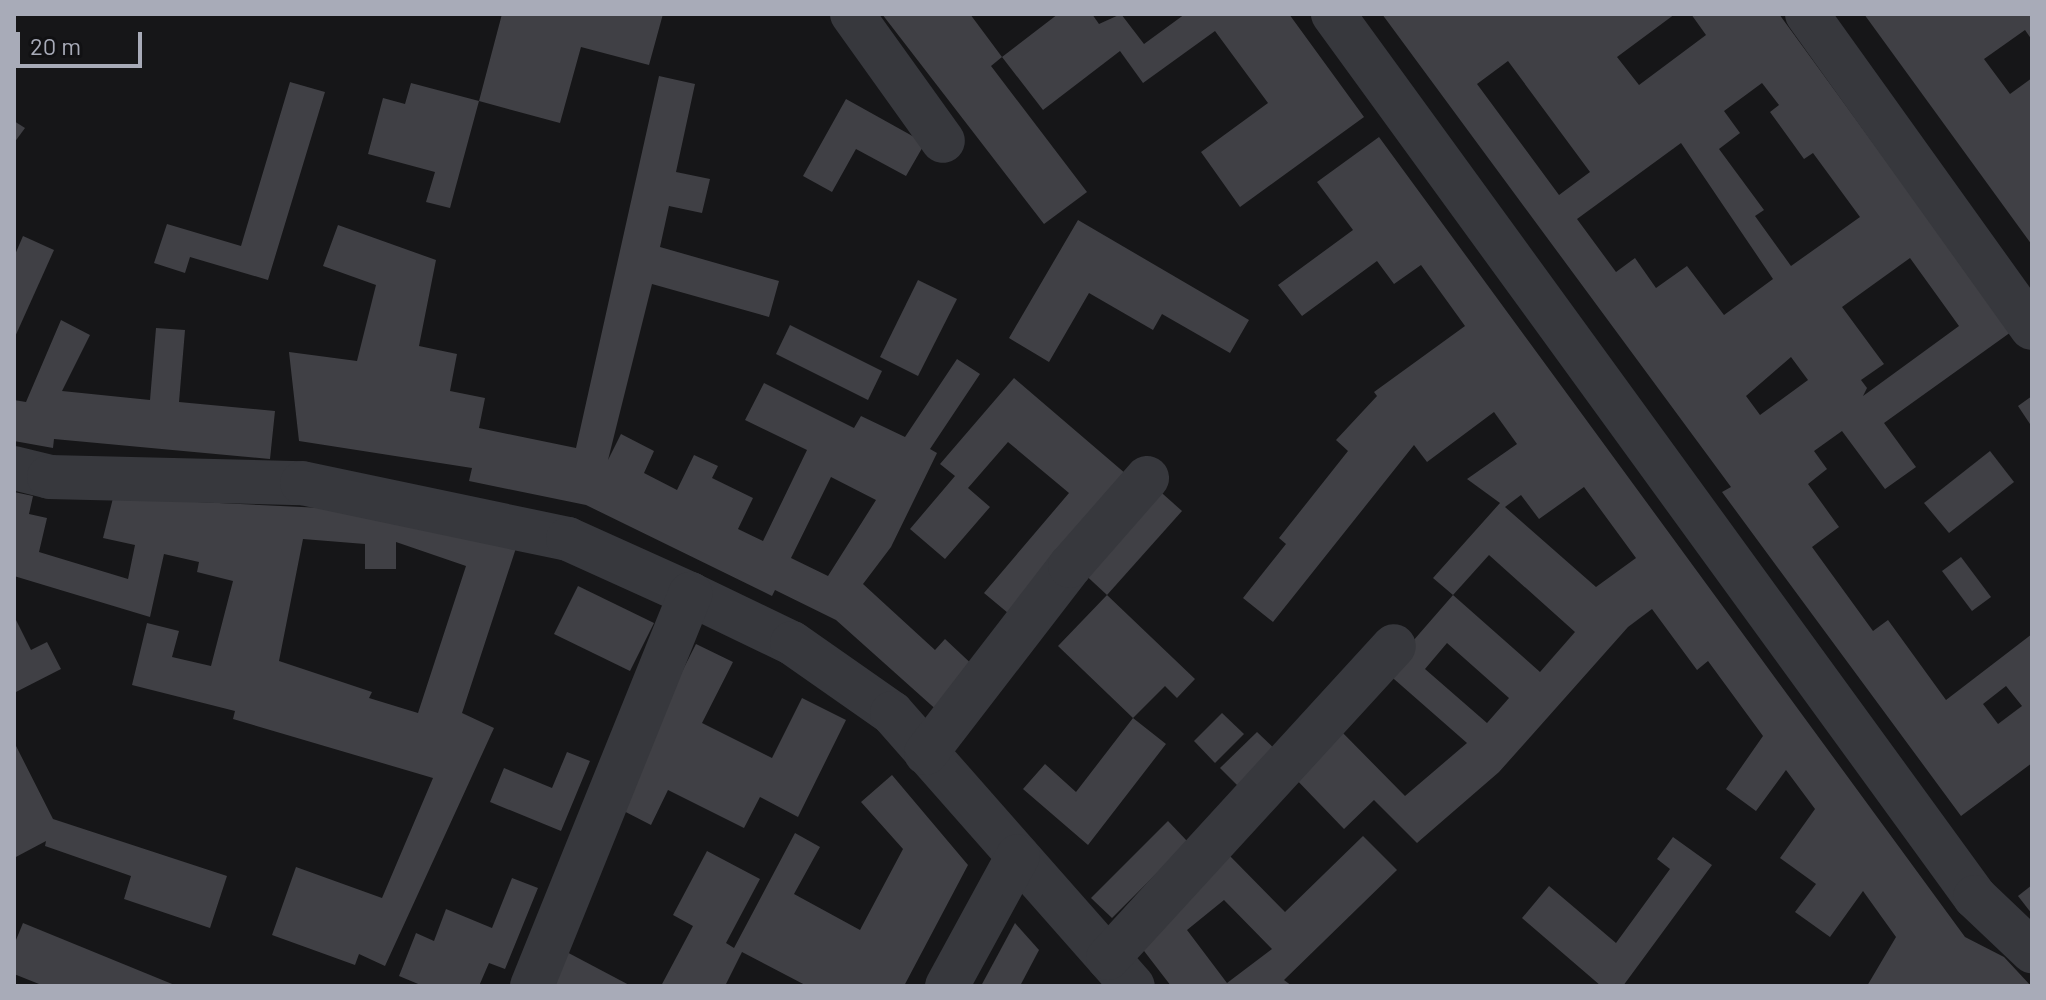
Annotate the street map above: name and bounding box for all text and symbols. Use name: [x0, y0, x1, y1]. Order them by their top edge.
scale bar: [20, 16, 146, 66]
text: 20 m: [30, 31, 81, 60]

